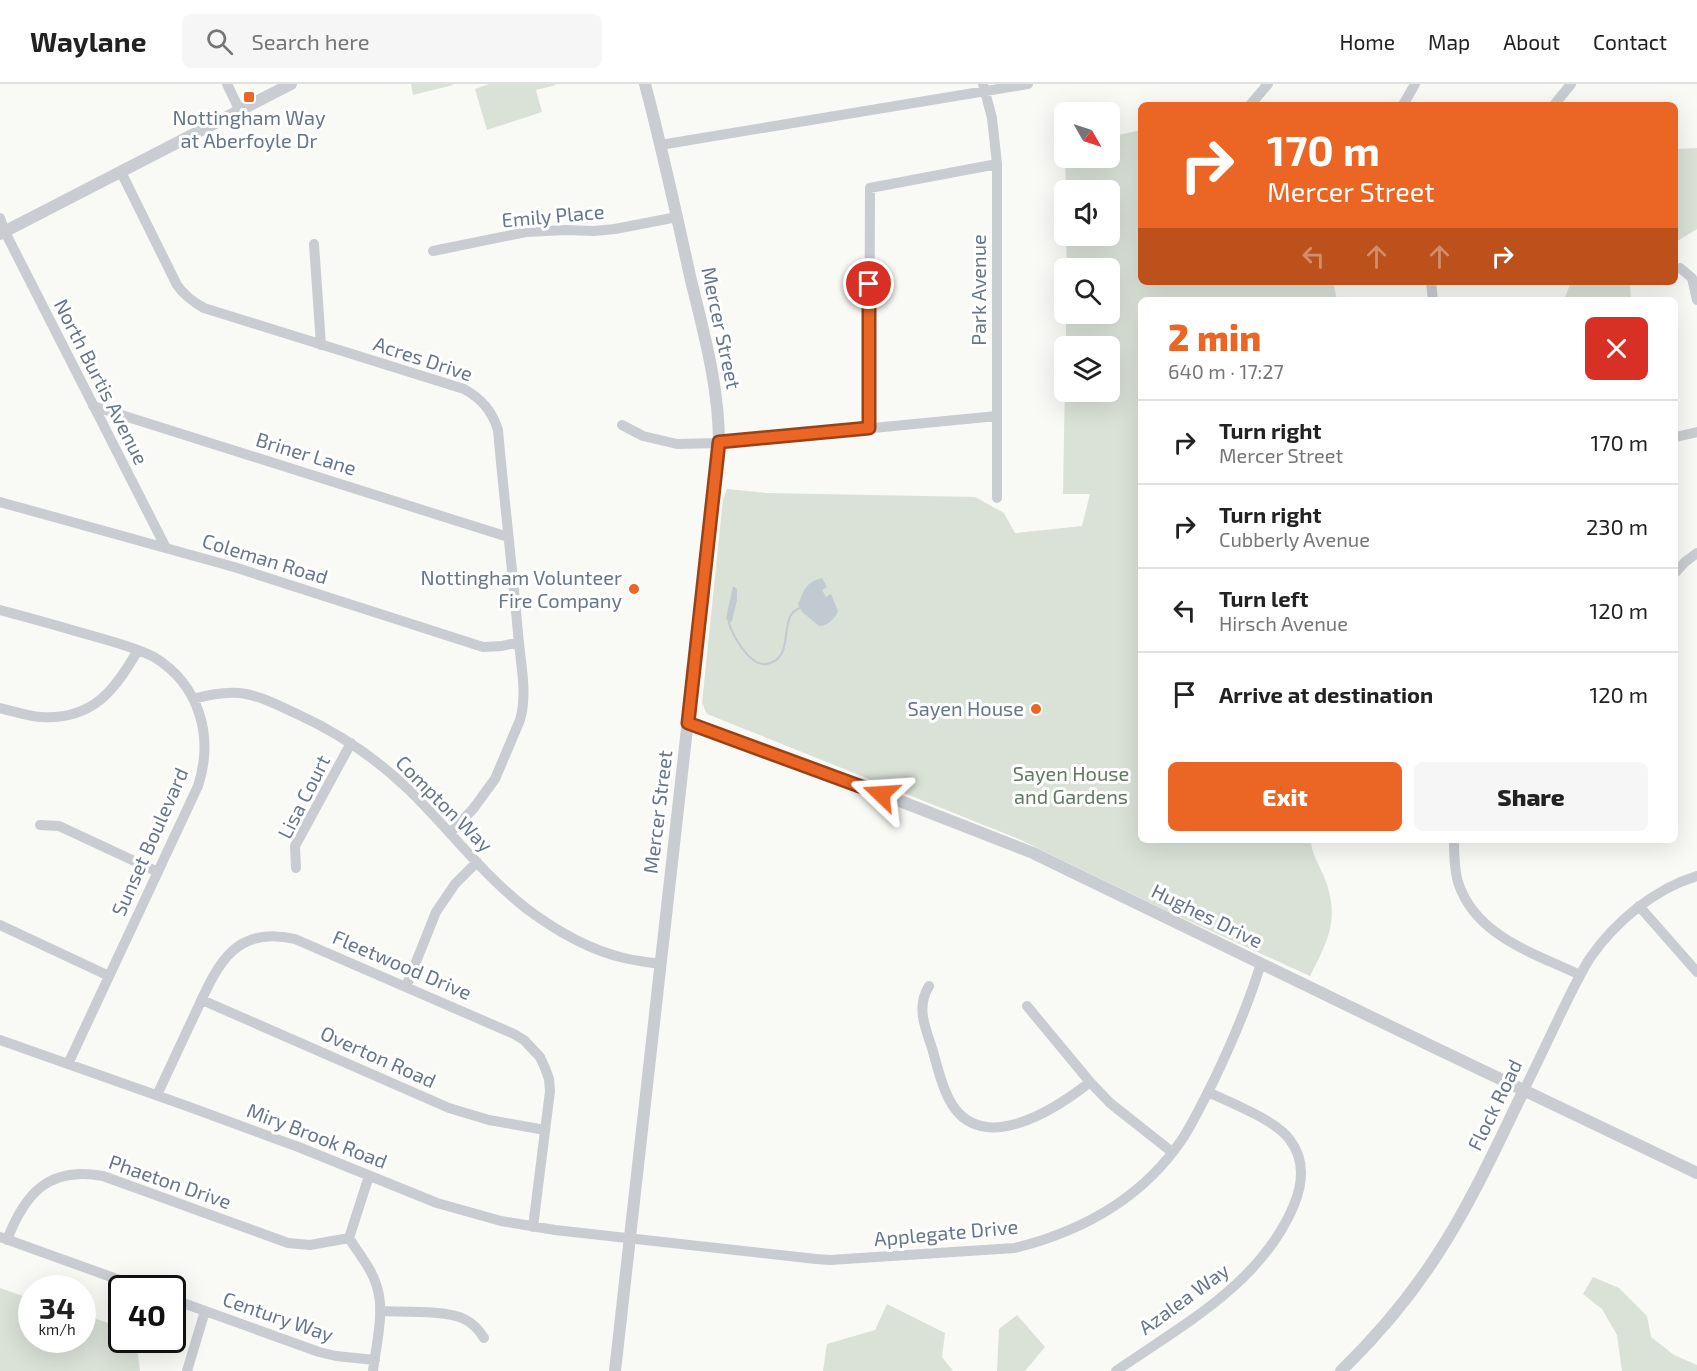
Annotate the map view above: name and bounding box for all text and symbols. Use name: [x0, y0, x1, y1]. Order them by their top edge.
search box: [182, 14, 602, 68]
text: Waylane: [30, 24, 146, 58]
icon: search: [203, 25, 236, 58]
text: Search here: [251, 28, 370, 54]
text: Home: [1339, 29, 1395, 54]
text: Map: [1428, 29, 1470, 54]
text: About: [1503, 29, 1560, 54]
text: Contact: [1593, 29, 1667, 54]
marker: Nottingham Way at Aberfoyle Dr: [242, 90, 256, 104]
north arrow: [1054, 102, 1120, 168]
map controls: [1054, 102, 1120, 402]
place label: Nottingham Way at Aberfoyle Dr: [172, 105, 326, 152]
text: 170 m: [1267, 124, 1380, 174]
icon: right: [1168, 126, 1246, 204]
text: Mercer Street: [1267, 175, 1434, 207]
button: sound: [1054, 180, 1120, 246]
street label: Emily Place: [501, 199, 605, 231]
street label: Park Avenue: [966, 234, 990, 346]
icon: left: [1297, 240, 1330, 273]
icon: ahead: [1360, 240, 1393, 273]
icon: ahead: [1423, 240, 1456, 273]
icon: right: [1486, 240, 1519, 273]
pin: [843, 258, 894, 309]
button: search: [1054, 258, 1120, 324]
street label: Mercer Street: [697, 265, 747, 391]
icon: arrive: [852, 267, 885, 300]
street label: North Burtis Avenue: [50, 295, 154, 468]
text: 2 min: [1168, 315, 1261, 358]
button: close: [1585, 317, 1648, 380]
street label: Acres Drive: [371, 331, 476, 385]
button: layers: [1054, 336, 1120, 402]
text: 640 m · 17:27: [1168, 359, 1284, 383]
text: Turn right: [1219, 417, 1321, 443]
street label: Briner Lane: [253, 426, 359, 480]
icon: right: [1168, 426, 1201, 459]
text: 170 m: [1591, 429, 1648, 455]
text: Mercer Street: [1219, 443, 1343, 467]
text: Turn right: [1219, 501, 1321, 527]
icon: right: [1168, 510, 1201, 543]
text: 230 m: [1586, 513, 1648, 539]
text: Cubberly Avenue: [1219, 527, 1370, 551]
street label: Coleman Road: [200, 528, 331, 589]
place label: Nottingham Volunteer Fire Company: [421, 565, 622, 612]
marker: Nottingham Volunteer Fire Company: [627, 582, 641, 596]
text: Turn left: [1219, 585, 1308, 611]
icon: left: [1168, 594, 1201, 627]
text: 120 m: [1589, 597, 1648, 623]
text: Hirsch Avenue: [1219, 611, 1348, 635]
icon: arrive: [1168, 678, 1201, 711]
text: Arrive at destination: [1219, 681, 1433, 707]
text: 120 m: [1589, 681, 1648, 707]
place label: Sayen House: [908, 696, 1024, 720]
marker: Sayen House: [1029, 702, 1043, 716]
street label: Mercer Street: [638, 748, 677, 875]
street label: Lisa Court: [272, 750, 335, 842]
street label: Compton Way: [391, 750, 498, 857]
park label: Sayen House and Gardens: [1013, 761, 1129, 808]
position arrow: [849, 762, 913, 826]
button: Exit: [1168, 762, 1402, 831]
button: Share: [1414, 762, 1648, 831]
street label: Sunset Boulevard: [106, 764, 193, 919]
street label: Hughes Drive: [1148, 878, 1267, 952]
street label: Fleetwood Drive: [329, 924, 475, 1004]
street label: Overton Road: [317, 1020, 440, 1092]
street label: Flock Road: [1462, 1055, 1526, 1154]
street label: Miry Brook Road: [244, 1097, 391, 1173]
street label: Phaeton Drive: [106, 1149, 235, 1213]
street label: Applegate Drive: [873, 1214, 1019, 1250]
street label: Azalea Way: [1134, 1257, 1234, 1339]
speed limit sign: 40: [108, 1275, 186, 1353]
street label: Century Way: [220, 1286, 337, 1346]
text: 34: [39, 1289, 75, 1325]
text: km/h: [38, 1320, 76, 1338]

